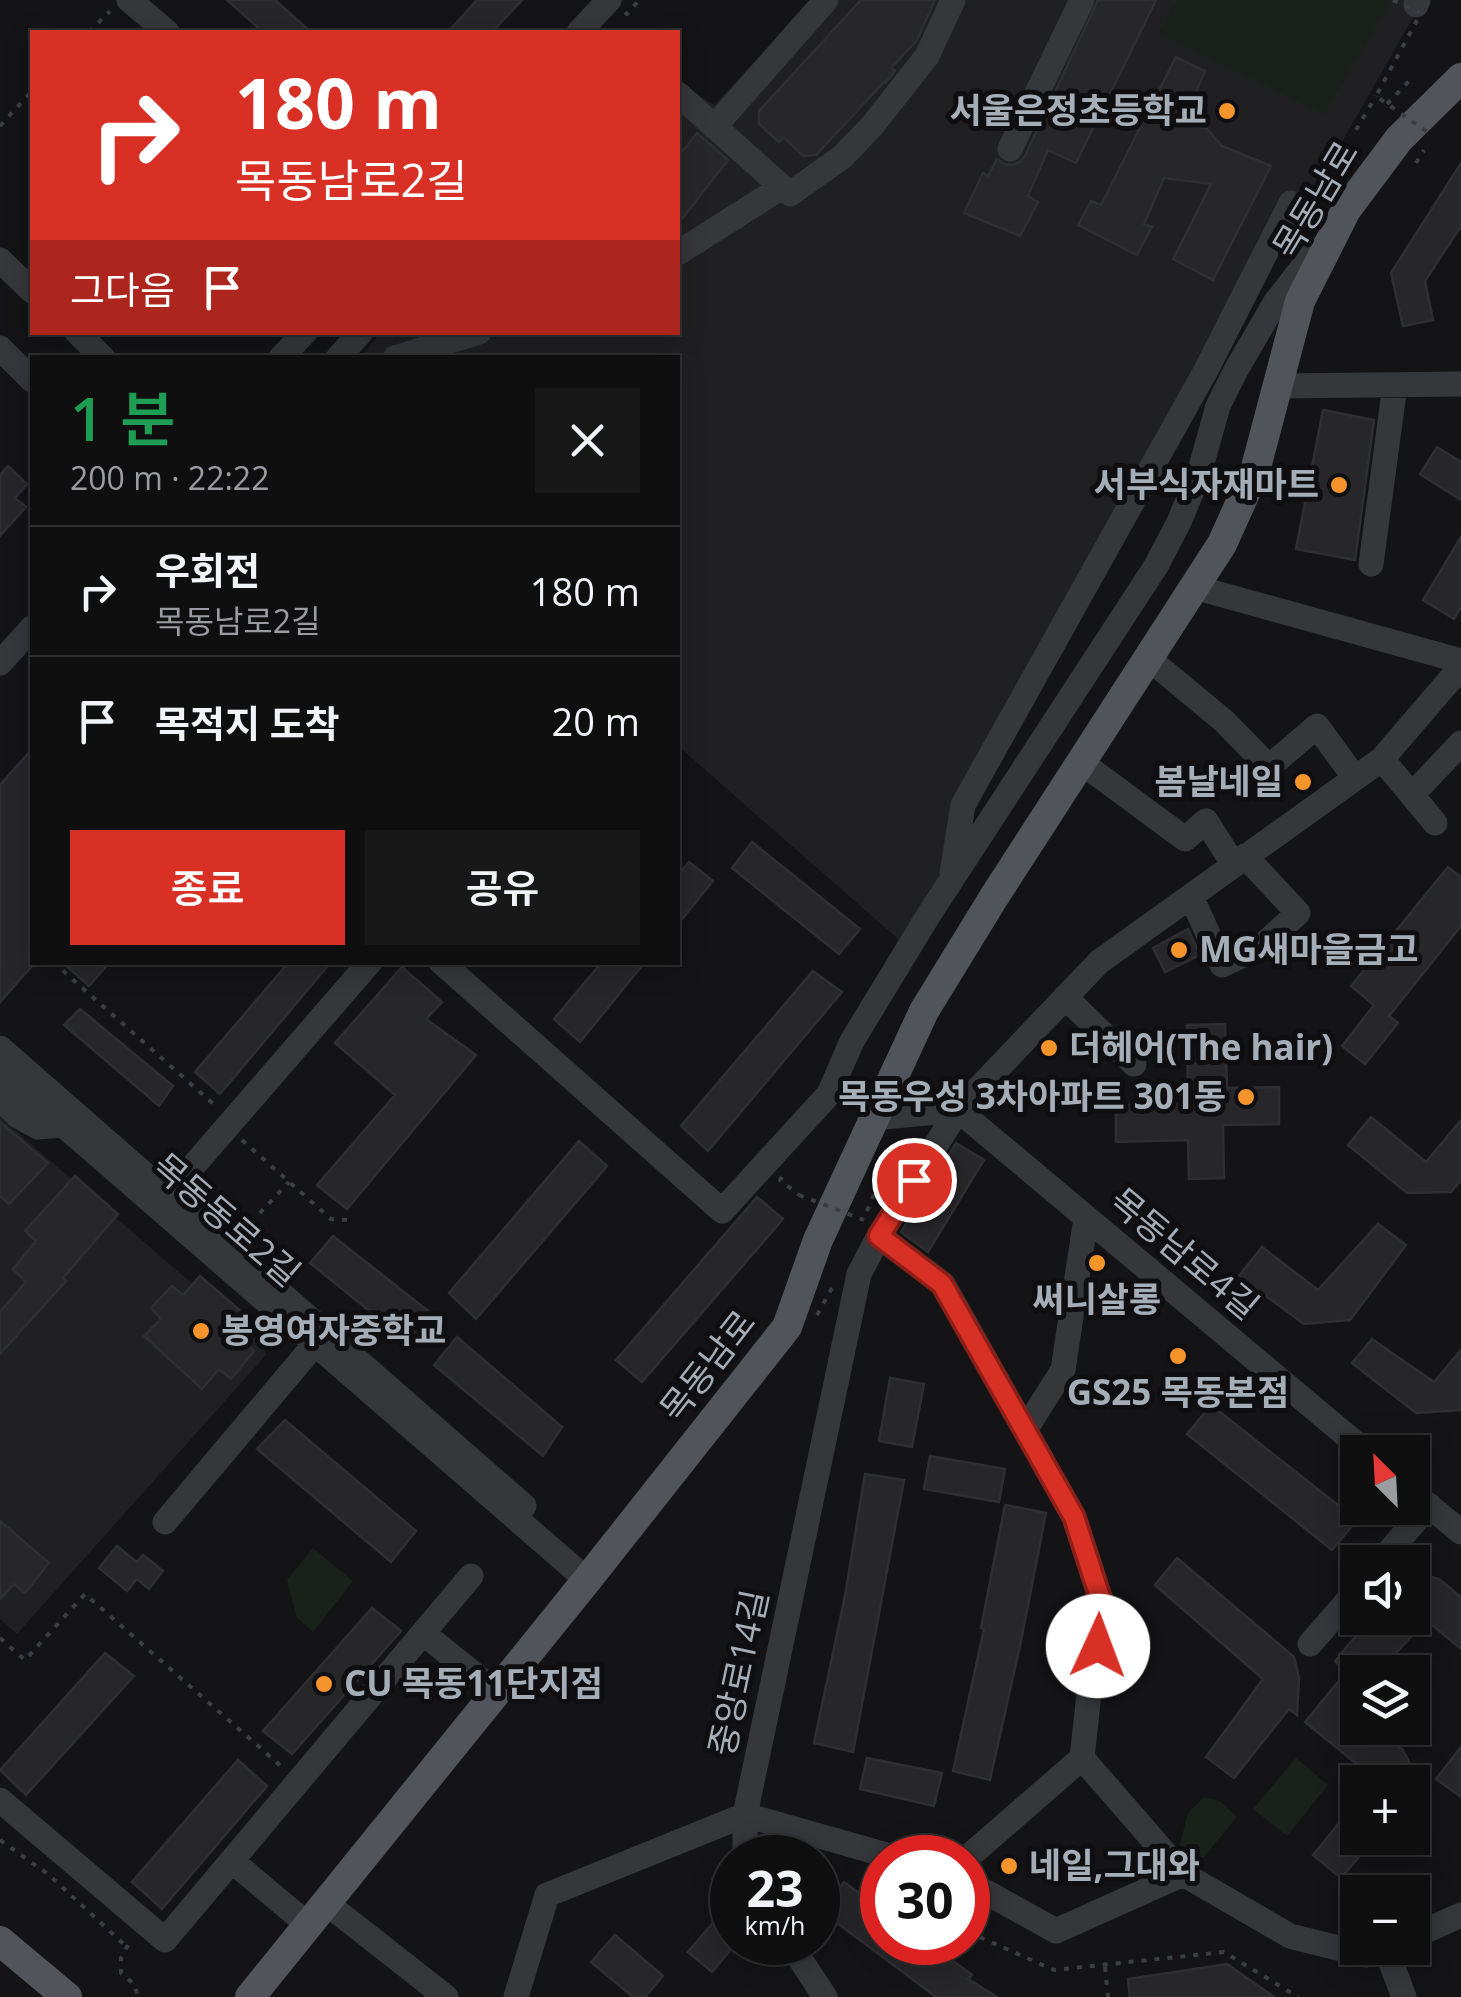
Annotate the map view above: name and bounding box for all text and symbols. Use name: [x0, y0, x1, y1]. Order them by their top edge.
text: 180 m: [235, 54, 442, 150]
icon: right: [70, 70, 200, 200]
place label: 서울은정초등학교: [949, 86, 1207, 133]
marker: 서울은정초등학교: [1216, 100, 1238, 122]
street label: 목동남로: [1261, 132, 1368, 267]
text: 목동남로2길: [235, 149, 468, 210]
icon: arrive: [195, 260, 250, 315]
text: 그다음: [70, 263, 175, 315]
text: 1 분: [70, 377, 175, 459]
button: close: [535, 388, 640, 493]
text: 200 m · 22:22: [70, 456, 269, 499]
place label: 서부식자재마트: [1094, 460, 1319, 507]
marker: 서부식자재마트: [1328, 474, 1350, 496]
text: 우회전: [155, 544, 260, 596]
icon: right: [70, 564, 125, 619]
text: 180 m: [530, 565, 640, 617]
text: 목동남로2길: [155, 599, 321, 642]
icon: arrive: [70, 694, 125, 749]
text: 20 m: [551, 695, 640, 747]
text: 목적지 도착: [155, 697, 340, 749]
place label: 봄날네일: [1154, 757, 1283, 804]
marker: 봄날네일: [1292, 771, 1314, 793]
button: 종료: [70, 830, 345, 945]
button: 공유: [365, 830, 640, 945]
place label: MG새마을금고: [1199, 925, 1418, 972]
marker: MG새마을금고: [1168, 939, 1190, 961]
place label: 더헤어(The hair): [1069, 1023, 1333, 1070]
marker: 더헤어(The hair): [1038, 1037, 1060, 1059]
place label: 목동우성 3차아파트 301동: [838, 1072, 1226, 1119]
marker: 목동우성 3차아파트 301동: [1235, 1086, 1257, 1108]
pin: [872, 1138, 957, 1223]
street label: 목동동로2길: [143, 1142, 311, 1296]
icon: arrive: [887, 1153, 942, 1208]
street label: 목동남로4길: [1101, 1177, 1269, 1329]
marker: 써니살롱: [1086, 1252, 1108, 1274]
place label: 써니살롱: [1033, 1275, 1161, 1322]
street label: 목동남로: [649, 1300, 765, 1430]
place label: 봉영여자중학교: [221, 1306, 446, 1353]
marker: 봉영여자중학교: [190, 1320, 212, 1342]
marker: GS25 목동본점: [1167, 1345, 1189, 1367]
place label: GS25 목동본점: [1067, 1368, 1289, 1415]
north arrow: [1340, 1435, 1430, 1525]
map controls: [1340, 1435, 1430, 1965]
button: sound: [1340, 1545, 1430, 1635]
street label: 중앙로14길: [697, 1585, 778, 1760]
position arrow: [1046, 1594, 1150, 1698]
button: layers: [1340, 1655, 1430, 1745]
place label: CU 목동11단지점: [344, 1659, 603, 1706]
marker: CU 목동11단지점: [313, 1673, 335, 1695]
button: +: [1340, 1765, 1430, 1855]
speed limit sign: 30: [860, 1835, 990, 1965]
place label: 네일,그대와: [1029, 1841, 1200, 1888]
text: 23: [746, 1854, 804, 1922]
marker: 네일,그대와: [998, 1855, 1020, 1877]
button: −: [1340, 1875, 1430, 1965]
text: km/h: [745, 1908, 805, 1942]

